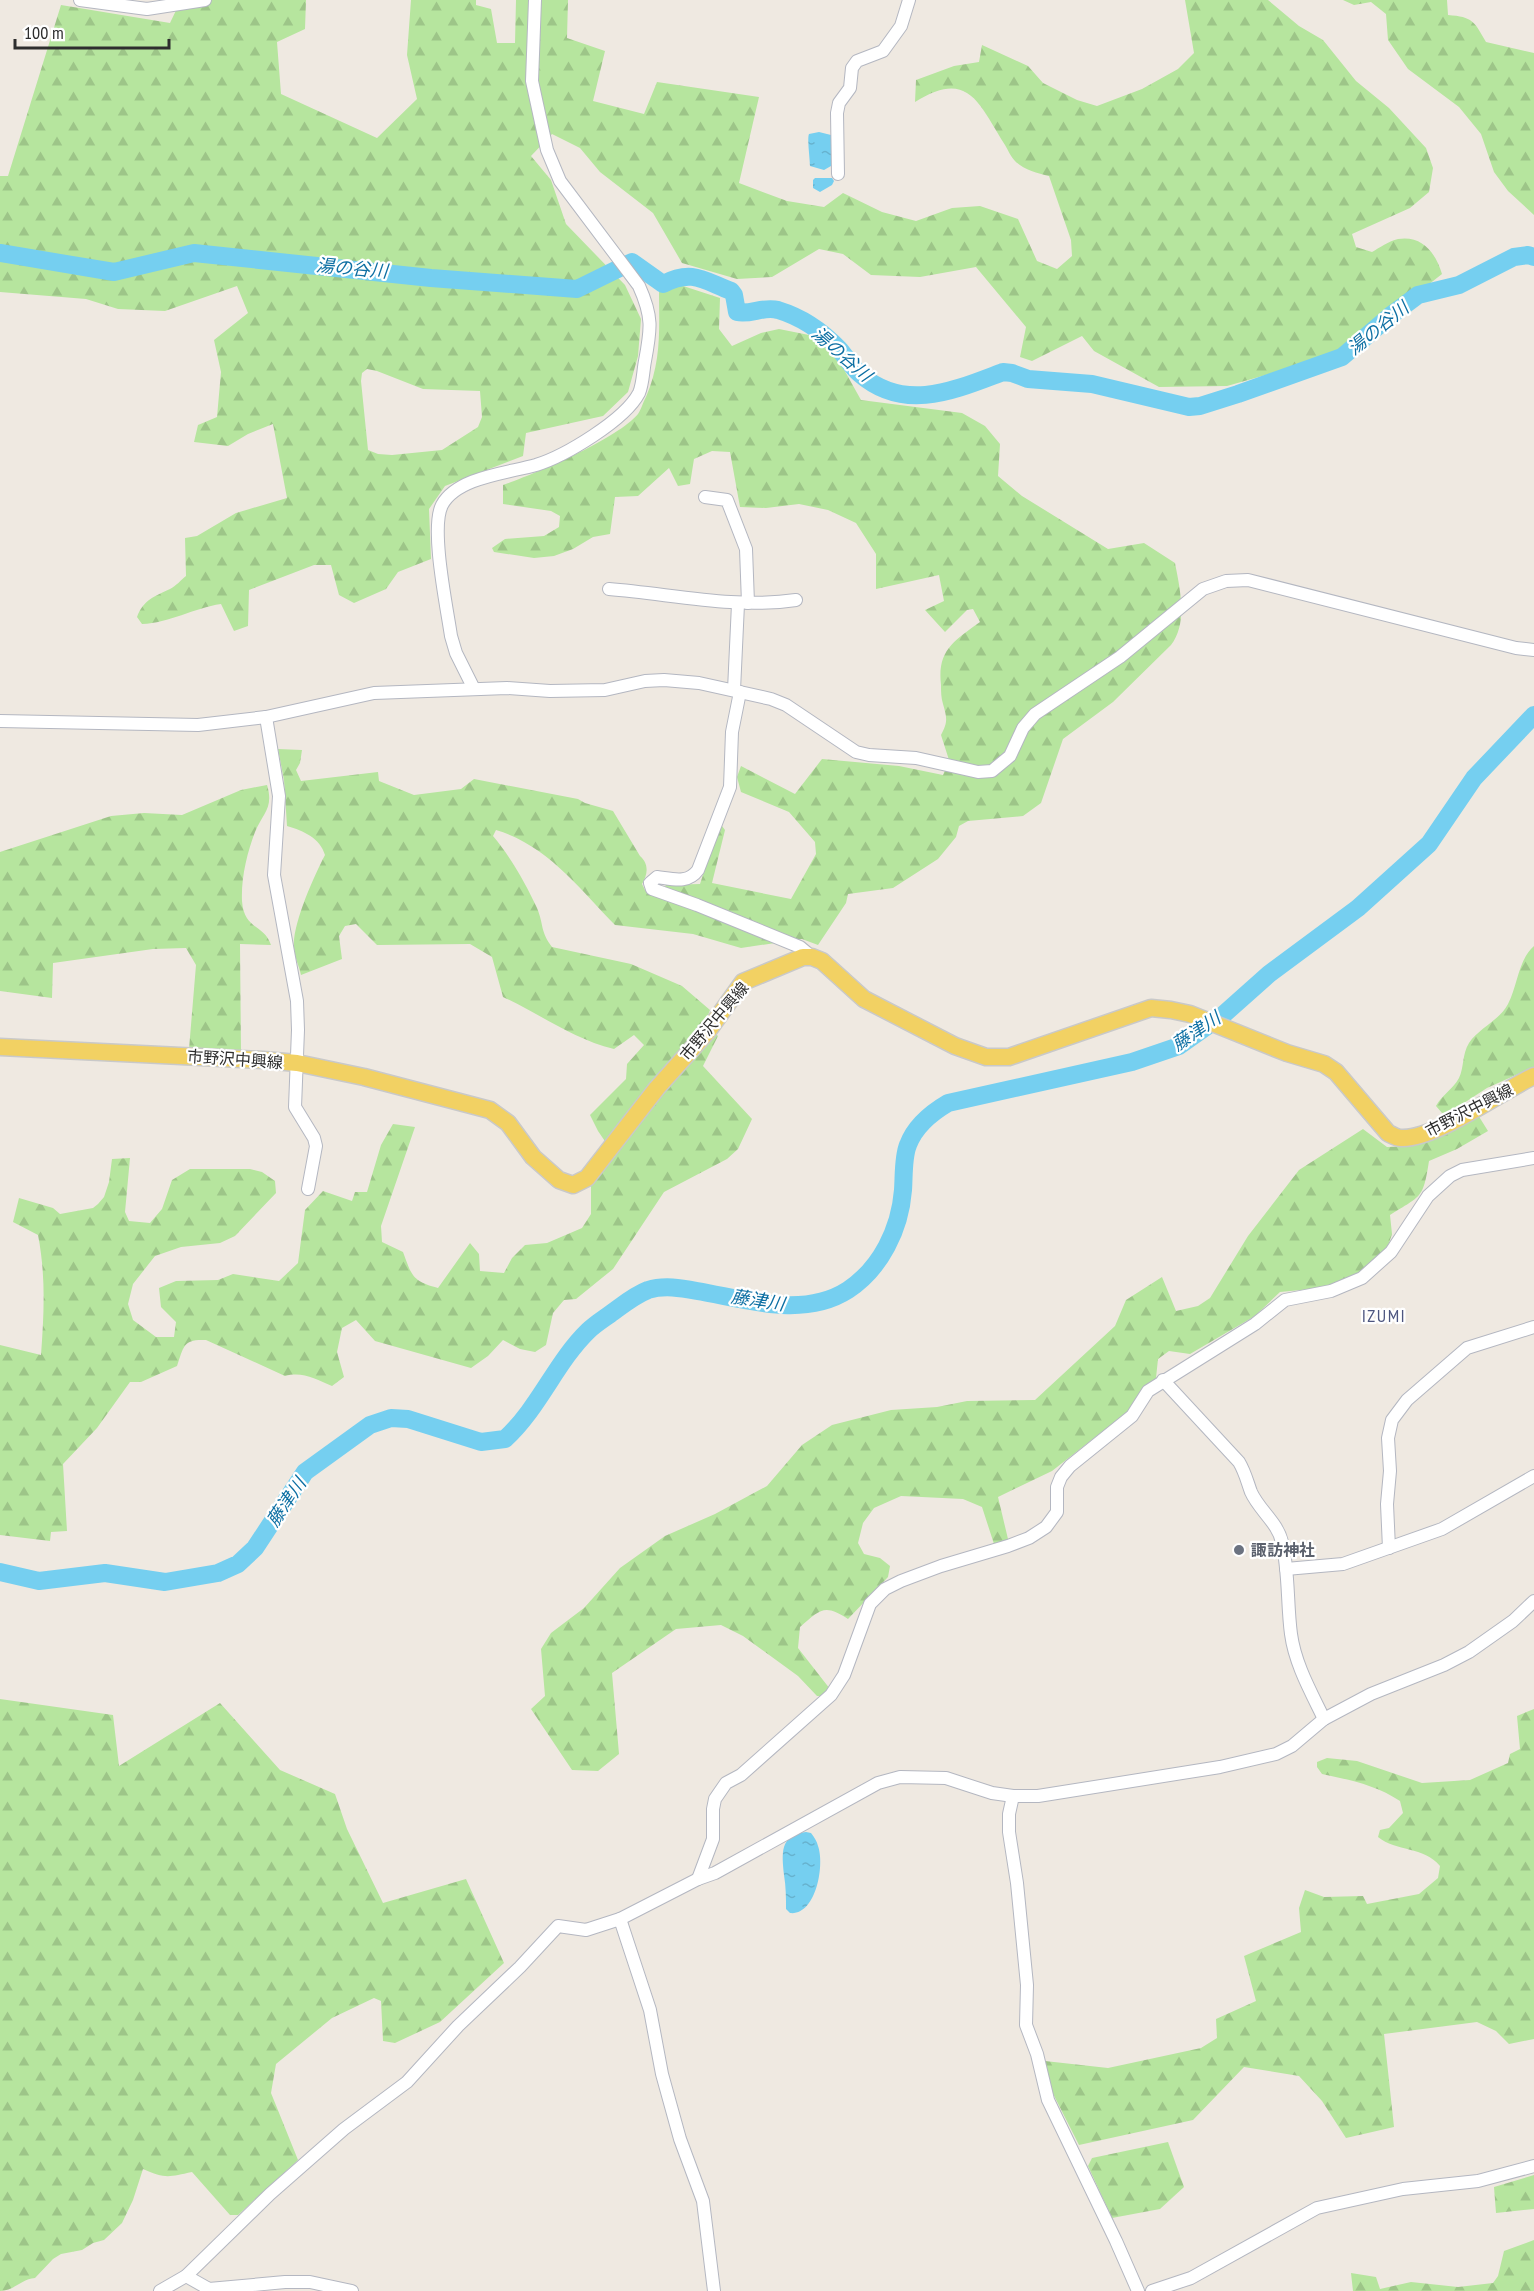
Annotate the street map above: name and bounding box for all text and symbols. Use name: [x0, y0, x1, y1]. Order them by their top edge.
scale bar: [15, 12, 170, 50]
text: 100 m: [24, 21, 64, 44]
water label: 湯の谷川: [315, 253, 391, 283]
water label: 湯の谷川: [1343, 295, 1415, 360]
water label: 湯の谷川: [807, 322, 878, 388]
street label: 市野沢中興線: [675, 978, 753, 1064]
water label: 藤津川: [1167, 1005, 1226, 1056]
street label: 市野沢中興線: [186, 1046, 284, 1072]
street label: 市野沢中興線: [1422, 1079, 1516, 1141]
water label: 藤津川: [730, 1284, 788, 1316]
district label: IZUMI: [1362, 1304, 1406, 1327]
water label: 藤津川: [261, 1472, 312, 1531]
place label: 諏訪神社: [1251, 1540, 1315, 1560]
marker: 諏訪神社: [1232, 1543, 1246, 1557]

